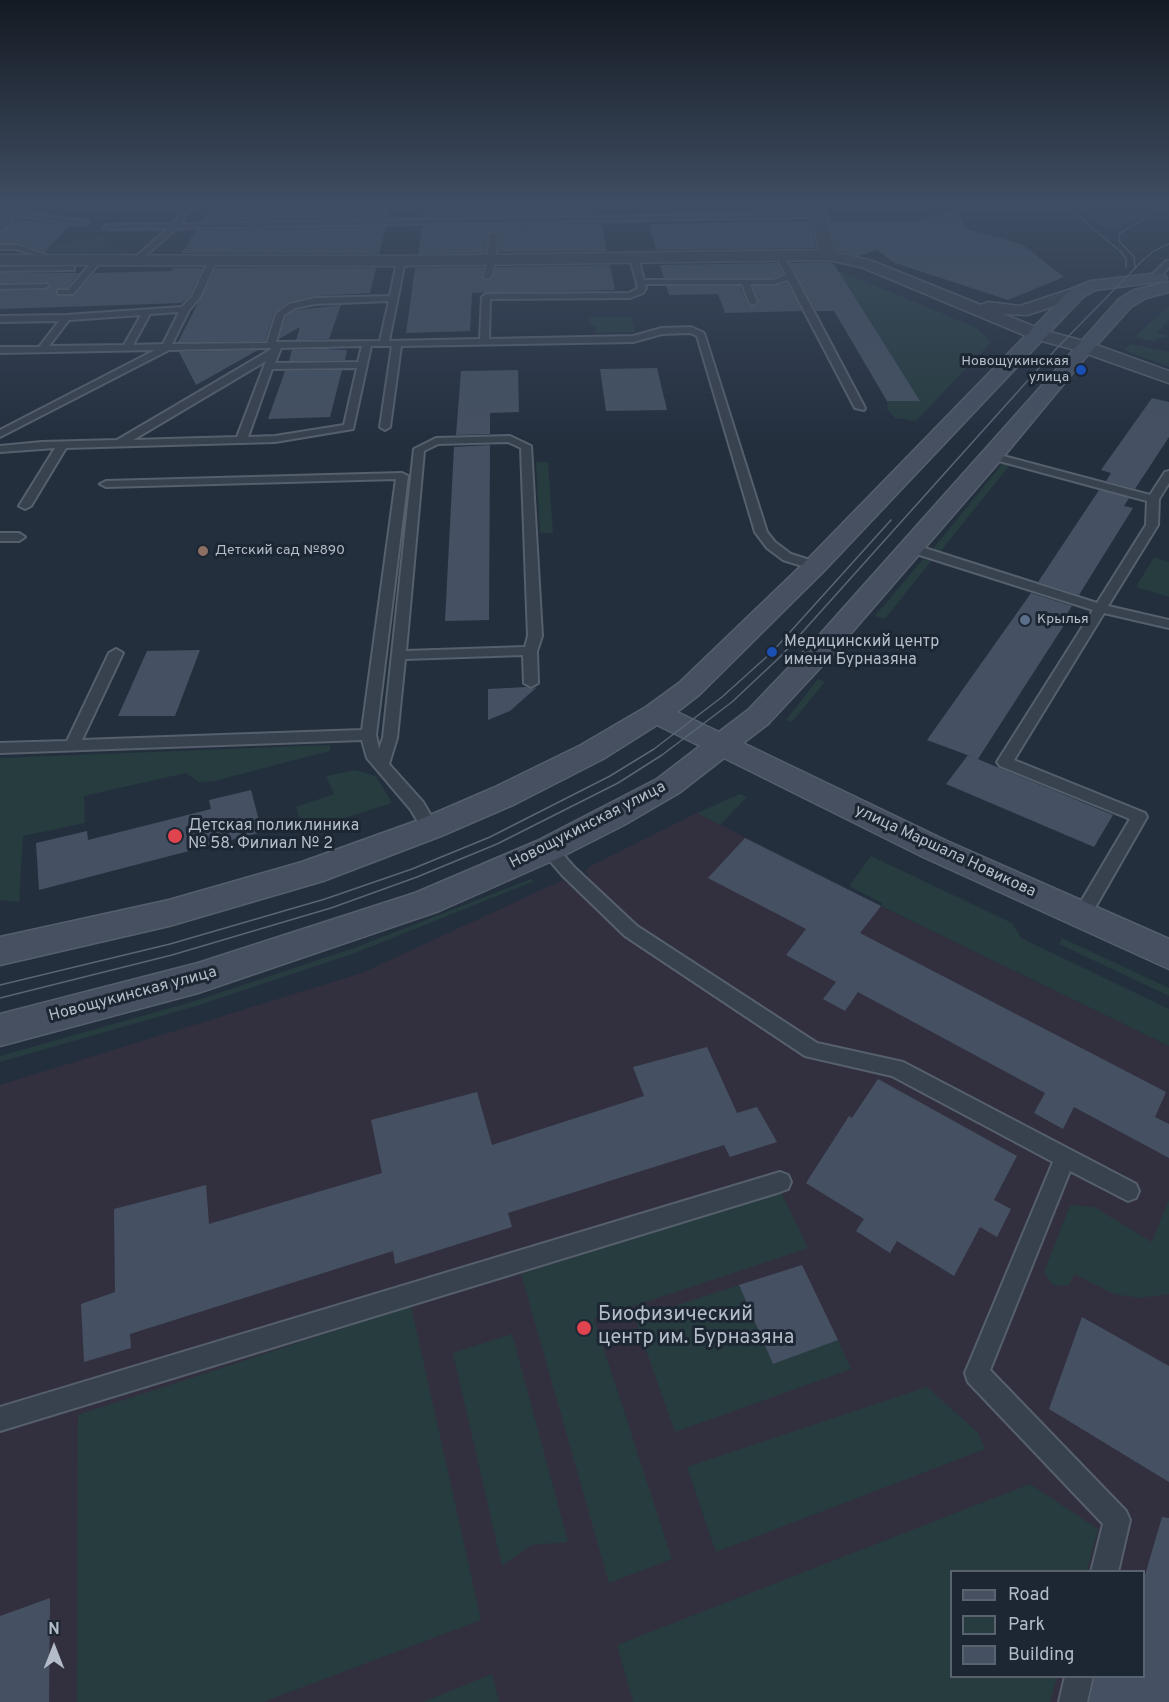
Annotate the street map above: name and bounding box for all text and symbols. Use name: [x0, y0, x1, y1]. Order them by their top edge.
place label: Новощукинская улица: [961, 354, 1069, 386]
marker: Новощукинская улица: [1074, 363, 1088, 377]
place label: Детский сад №890: [215, 543, 345, 559]
marker: Детский сад №890: [196, 544, 210, 558]
place label: Крылья: [1037, 612, 1089, 628]
marker: Крылья: [1018, 613, 1032, 627]
place label: Медицинский центр имени Бурназяна: [784, 633, 939, 671]
marker: Медицинский центр имени Бурназяна: [765, 645, 779, 659]
street label: Новощукинская улица: [507, 778, 669, 874]
street label: улица Маршала Новикова: [851, 802, 1039, 902]
place label: Детская поликлиника № 58. Филиал № 2: [188, 817, 359, 855]
marker: Детская поликлиника № 58. Филиал № 2: [166, 827, 184, 845]
street label: Новощукинская улица: [47, 963, 219, 1027]
place label: Биофизический центр им. Бурназяна: [598, 1304, 794, 1351]
marker: Биофизический центр им. Бурназяна: [575, 1319, 593, 1337]
legend: [950, 1570, 1145, 1678]
text: Road: [1008, 1584, 1050, 1607]
text: Park: [1008, 1614, 1045, 1637]
north arrow: [24, 1618, 84, 1678]
text: N: [48, 1620, 60, 1640]
text: Building: [1008, 1644, 1074, 1667]

